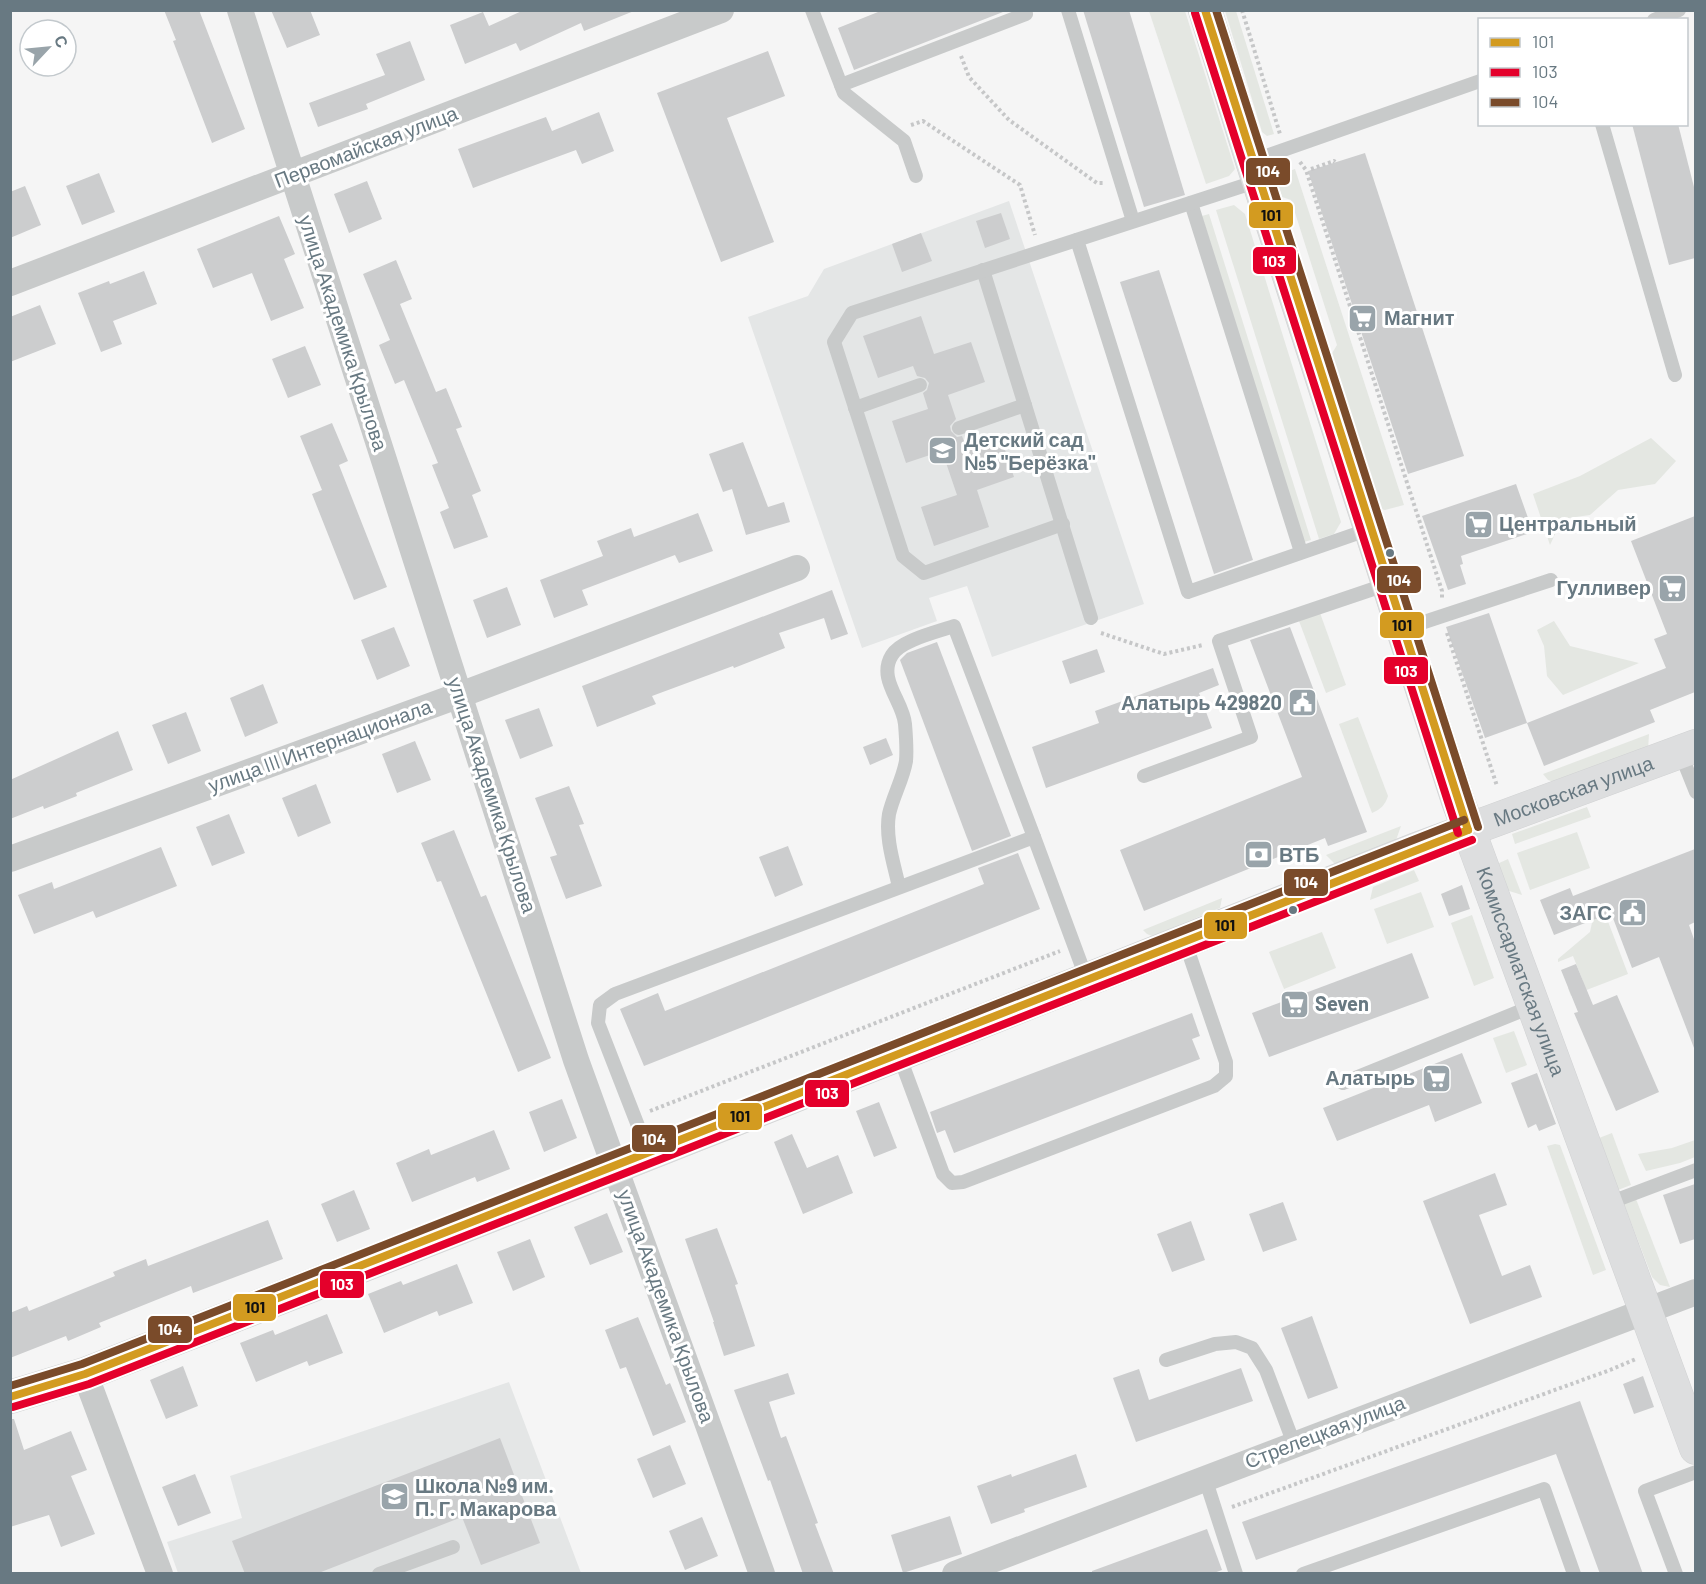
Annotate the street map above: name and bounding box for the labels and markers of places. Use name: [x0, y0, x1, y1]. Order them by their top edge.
supermarket icon: Магнит: [1347, 302, 1379, 334]
place label: Магнит: [1384, 305, 1455, 329]
place label: Детский сад №5 "Берёзка": [964, 427, 1095, 474]
school or university icon: Детский сад №5 "Берёзка": [927, 435, 959, 467]
supermarket icon: Центральный: [1462, 508, 1494, 540]
place label: Центральный: [1499, 511, 1637, 535]
unlabelled marker: [1384, 547, 1396, 559]
supermarket icon: Гулливер: [1656, 572, 1688, 604]
place label: Гулливер: [1556, 575, 1651, 599]
public building icon: Алатырь 429820: [1287, 687, 1319, 719]
place label: Алатырь 429820: [1121, 690, 1282, 714]
bank icon: ВТБ: [1242, 839, 1274, 871]
place label: ВТБ: [1279, 842, 1319, 866]
public building icon: ЗАГС: [1617, 897, 1649, 929]
place label: ЗАГС: [1560, 900, 1612, 924]
unlabelled marker: [1287, 904, 1299, 916]
supermarket icon: Seven: [1278, 988, 1310, 1020]
place label: Seven: [1315, 991, 1369, 1015]
supermarket icon: Алатырь: [1420, 1062, 1452, 1094]
place label: Алатырь: [1325, 1065, 1415, 1089]
place label: Школа №9 им. П. Г. Макарова: [415, 1473, 557, 1520]
school or university icon: Школа №9 им. П. Г. Макарова: [378, 1481, 410, 1513]

